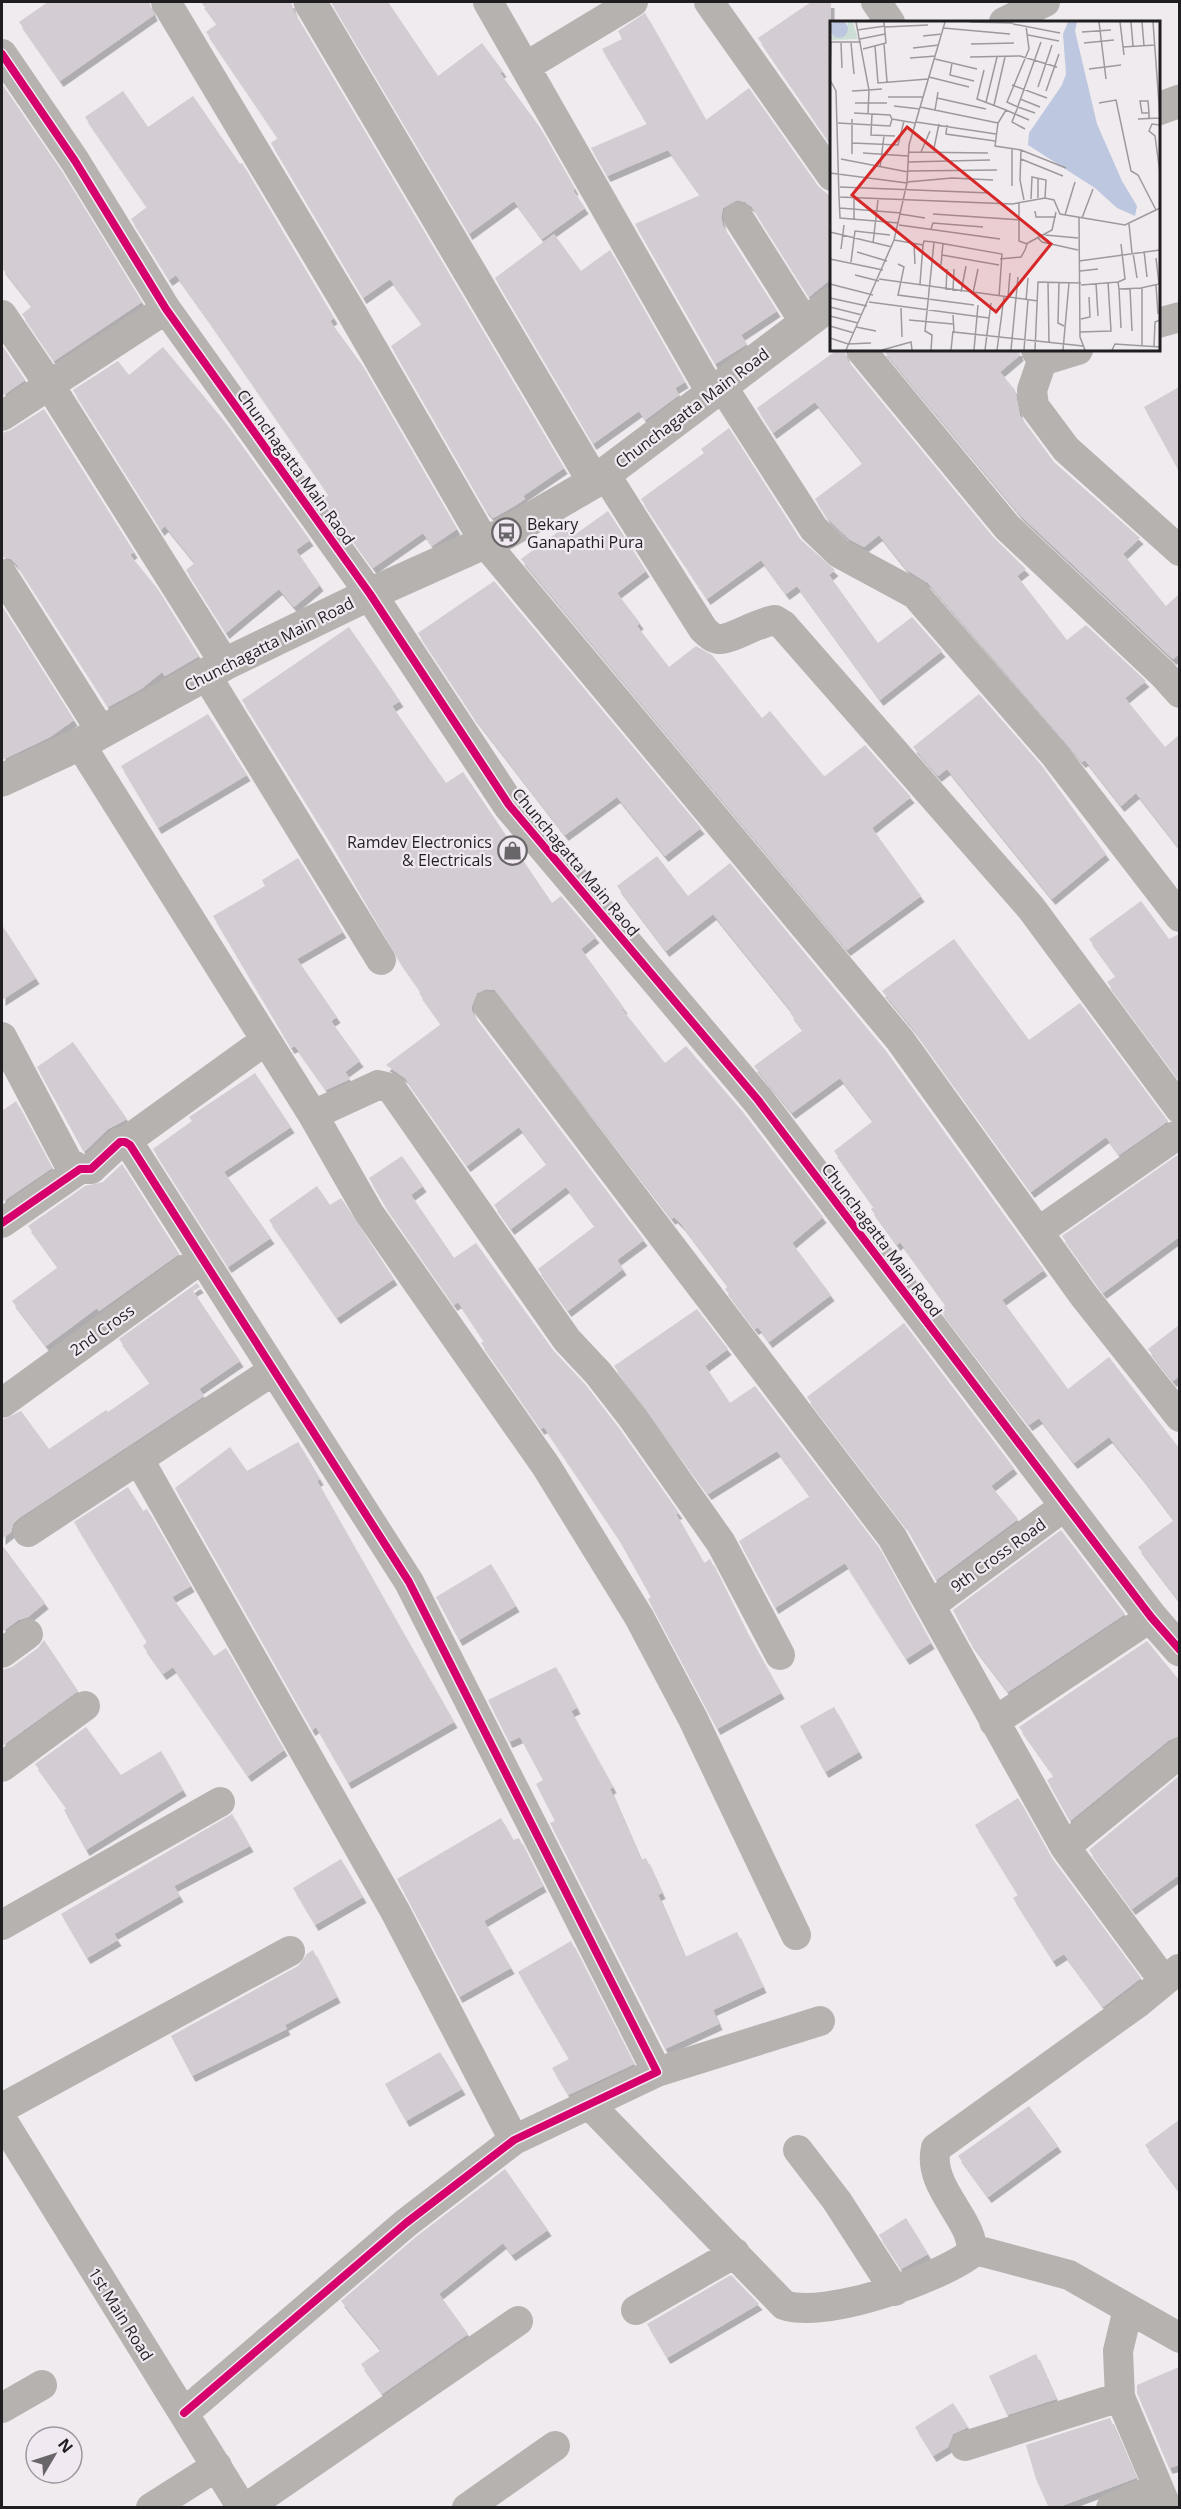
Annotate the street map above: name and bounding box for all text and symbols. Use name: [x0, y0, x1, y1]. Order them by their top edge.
inset map: [830, 21, 1160, 351]
street label: Chunchagatta Main Road: [611, 343, 773, 473]
street label: Chunchagatta Main Raod: [232, 385, 360, 549]
place label: Bekary Ganapathi Pura: [527, 513, 643, 553]
bus stop icon: Bekary Ganapathi Pura: [490, 517, 522, 549]
street label: Chunchagatta Main Road: [181, 592, 357, 696]
street label: Chunchagatta Main Raod: [507, 783, 645, 941]
place label: Ramdev Electronics & Electricals: [347, 831, 492, 871]
shop icon: Ramdev Electronics & Electricals: [497, 835, 529, 867]
street label: Chunchagatta Main Raod: [817, 1159, 947, 1321]
street label: 2nd Cross: [65, 1299, 139, 1361]
street label: 9th Cross Road: [946, 1513, 1050, 1597]
street label: 1st Main Road: [84, 2263, 158, 2365]
north arrow: [24, 2425, 84, 2485]
text: N: [53, 2434, 78, 2458]

